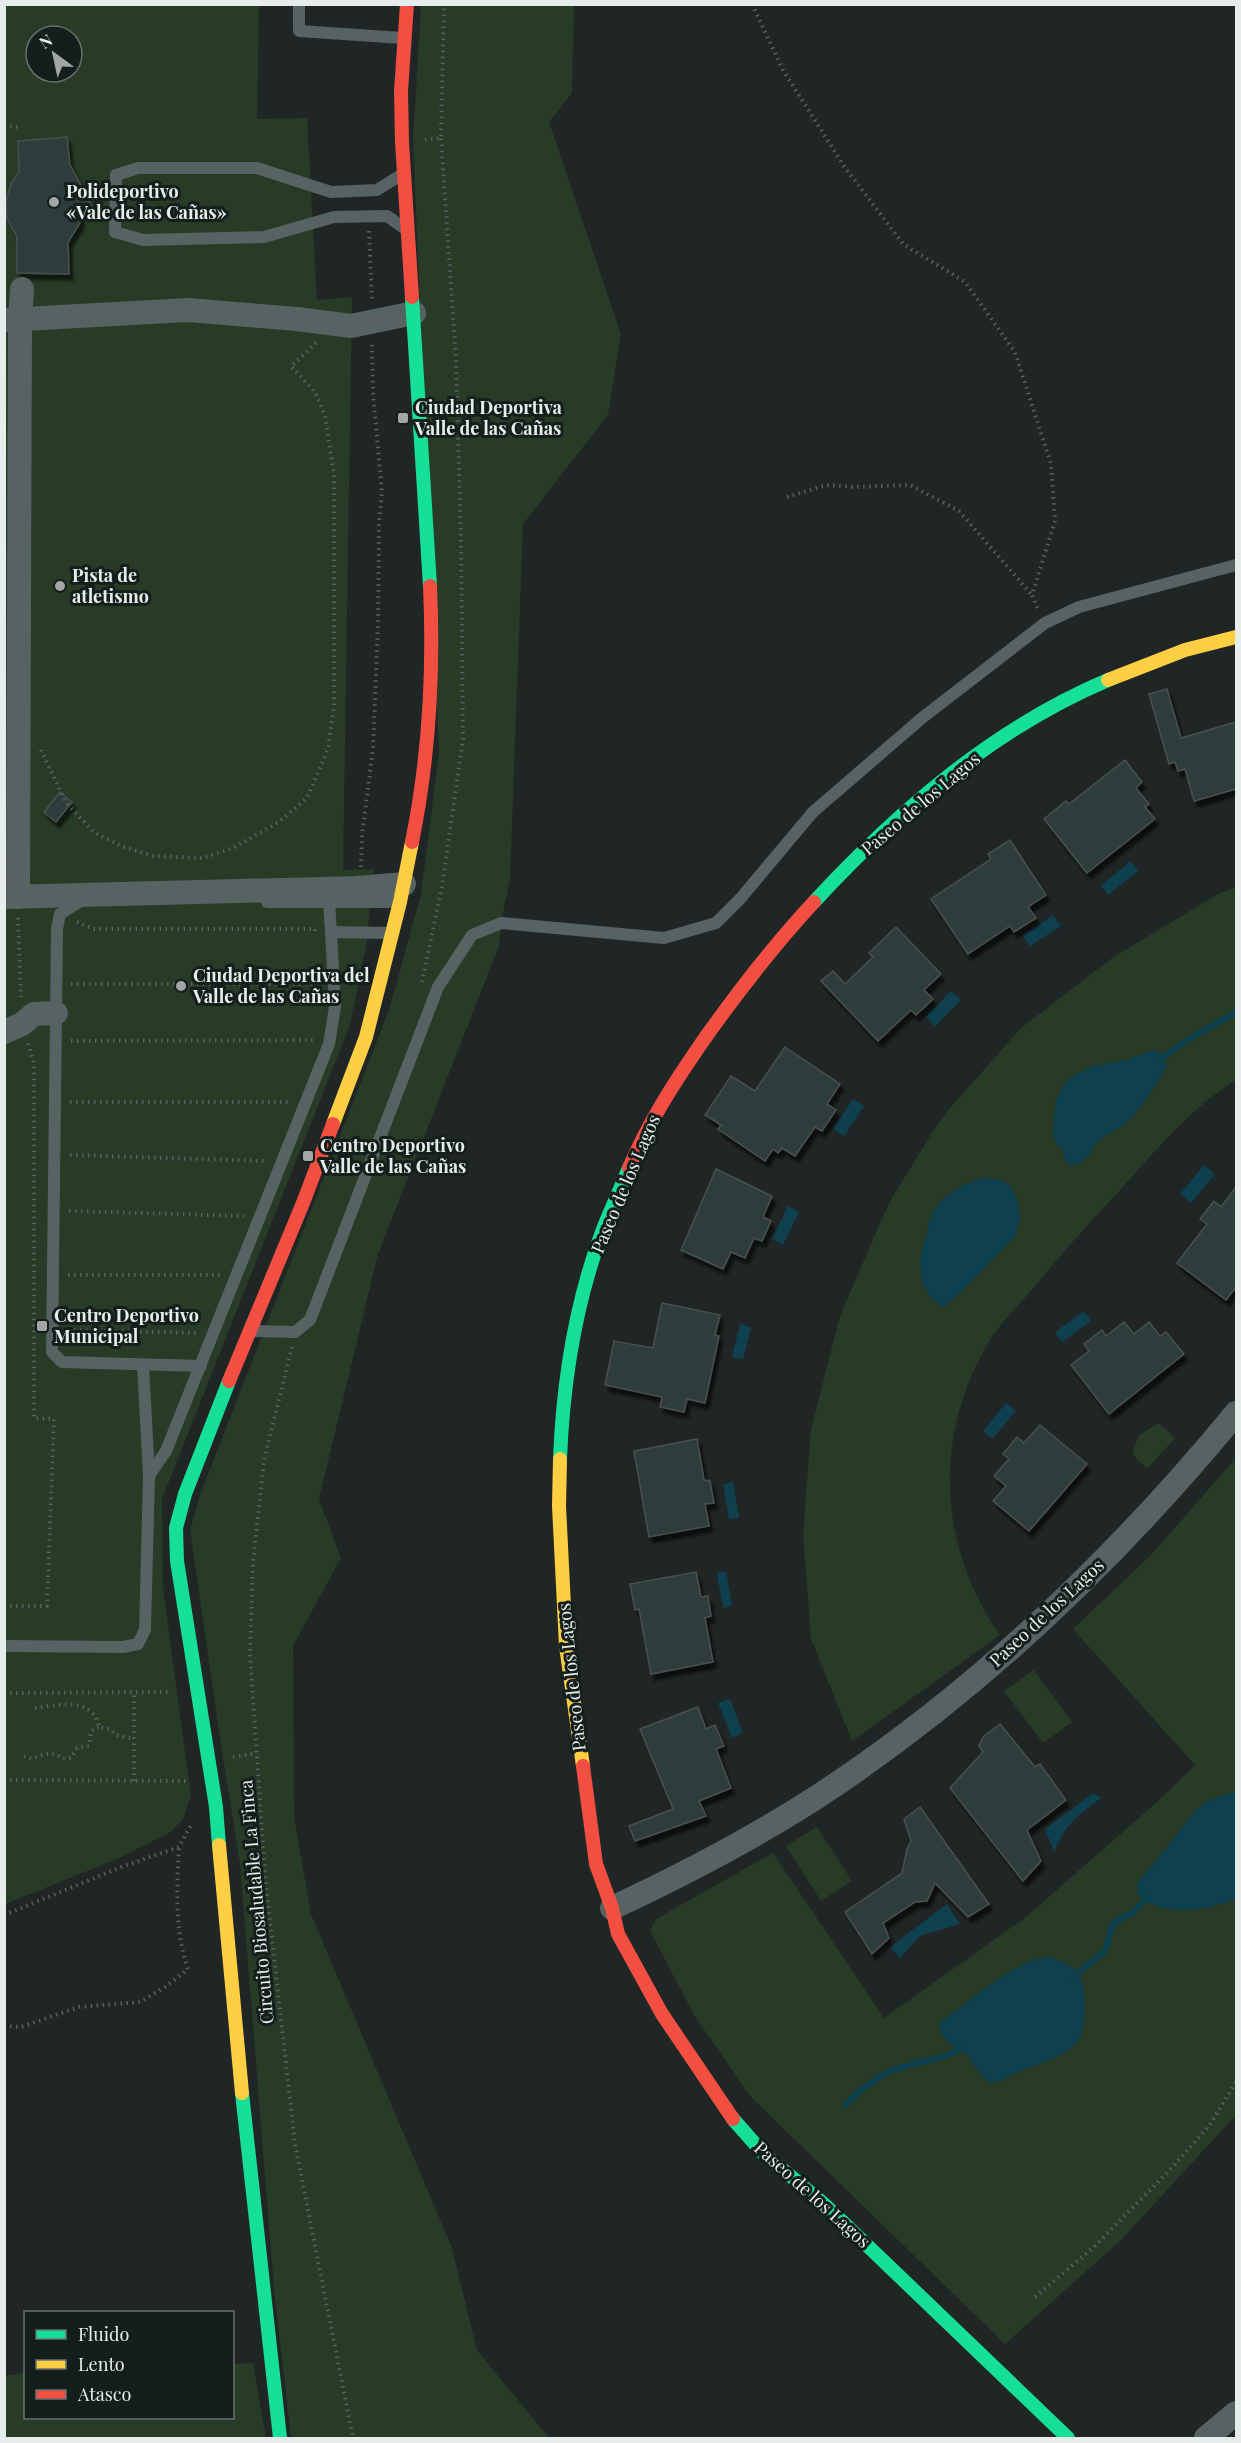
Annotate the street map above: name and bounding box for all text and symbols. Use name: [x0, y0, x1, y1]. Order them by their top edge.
north arrow: [24, 24, 84, 84]
text: N: [35, 29, 56, 53]
place label: Polideportivo «Vale de las Cañas»: [66, 179, 227, 224]
marker: Polideportivo «Vale de las Cañas»: [47, 195, 61, 209]
place label: Ciudad Deportiva Valle de las Cañas: [414, 395, 563, 440]
marker: Ciudad Deportiva Valle de las Cañas: [396, 411, 410, 425]
place label: Pista de atletismo: [72, 563, 149, 608]
marker: Pista de atletismo: [53, 579, 67, 593]
street label: Paseo de los Lagos: [856, 746, 985, 860]
place label: Ciudad Deportiva del Valle de las Cañas: [192, 963, 370, 1008]
marker: Ciudad Deportiva del Valle de las Cañas: [174, 979, 188, 993]
street label: Paseo de los Lagos: [585, 1111, 665, 1257]
place label: Centro Deportivo Valle de las Cañas: [319, 1133, 466, 1178]
marker: Centro Deportivo Valle de las Cañas: [301, 1149, 315, 1163]
place label: Centro Deportivo Municipal: [54, 1303, 199, 1348]
marker: Centro Deportivo Municipal: [35, 1319, 49, 1333]
street label: Paseo de los Lagos: [984, 1553, 1109, 1672]
street label: Paseo de los Lagos: [551, 1602, 591, 1752]
street label: Circuito Biosaludable La Finca: [233, 1779, 279, 2025]
street label: Paseo de los Lagos: [749, 2136, 876, 2253]
legend: [24, 2311, 234, 2419]
text: Fluido: [78, 2322, 129, 2346]
text: Lento: [78, 2352, 125, 2376]
text: Atasco: [77, 2382, 131, 2406]

